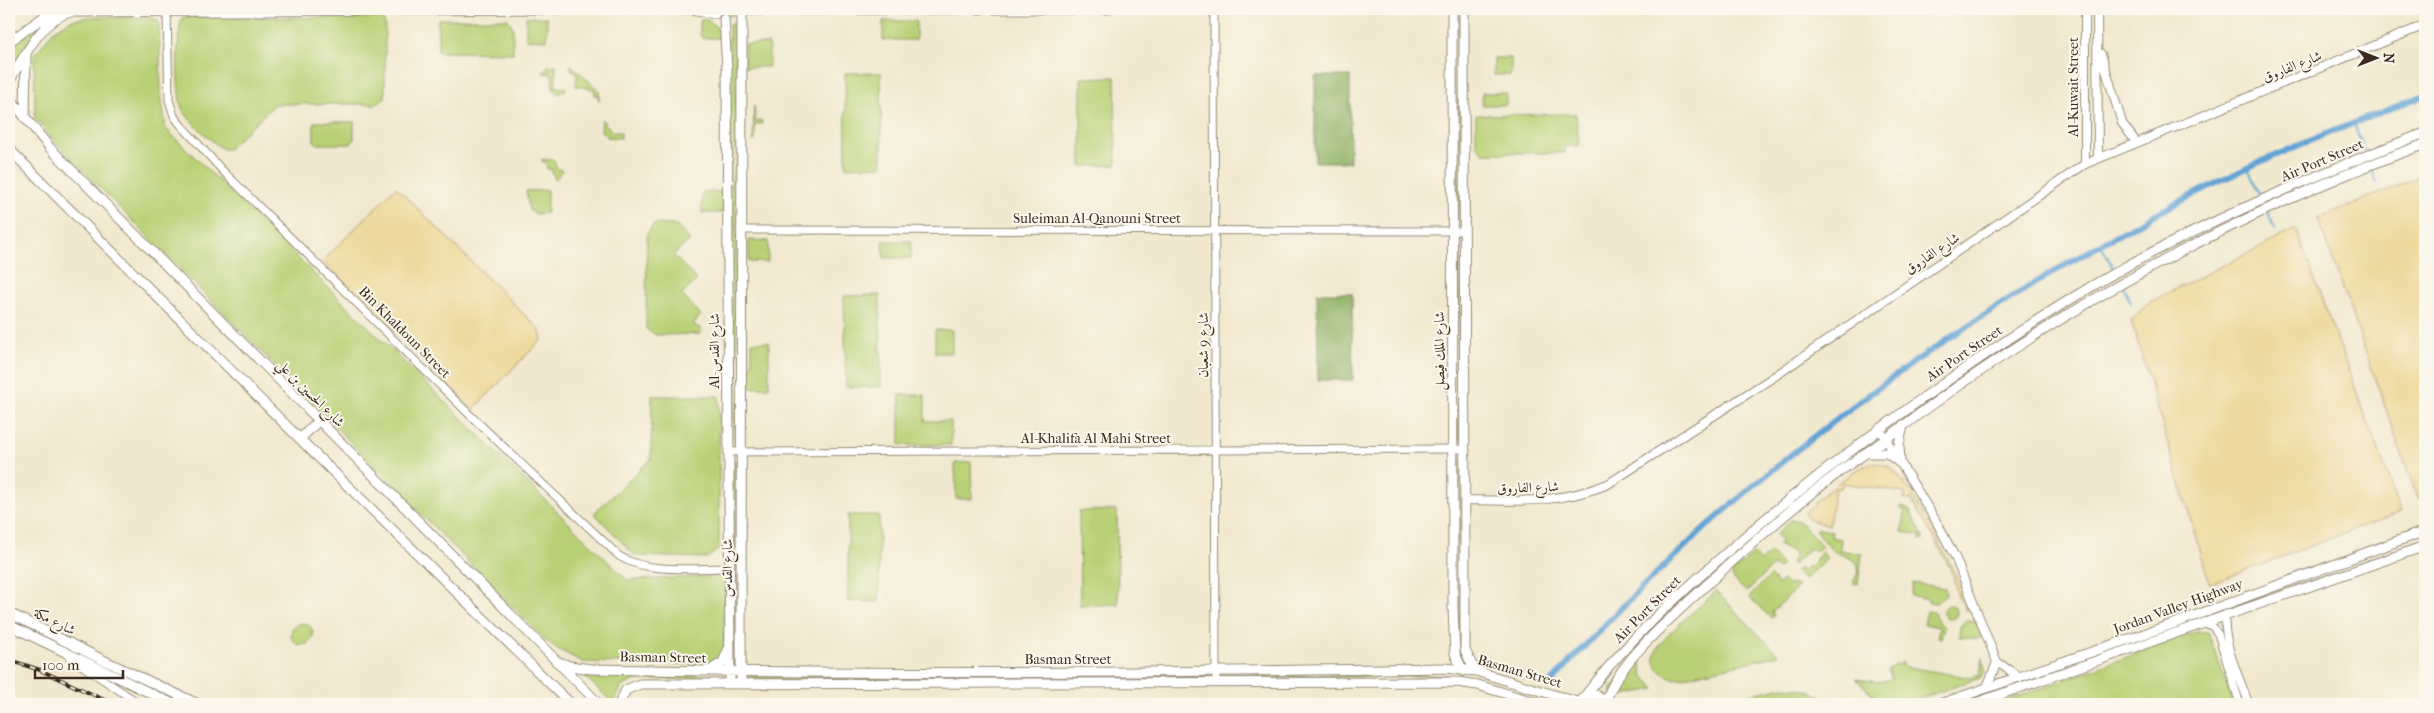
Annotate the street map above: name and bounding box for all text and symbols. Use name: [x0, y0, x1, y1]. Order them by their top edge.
north arrow: [2352, 32, 2402, 82]
street label: Al-Kuwait Street: [2065, 37, 2082, 138]
street label: شارع الفاروق: [2260, 47, 2325, 89]
text: N: [2380, 53, 2397, 64]
street label: Air Port Street: [2277, 135, 2366, 186]
street label: Suleiman Al-Qanouni Street: [1013, 210, 1181, 227]
street label: شارع الفاروق: [1902, 229, 1964, 280]
street label: Bin Khaldoun Street: [355, 283, 454, 382]
street label: شارع الملك فيصل: [1431, 311, 1451, 391]
street label: شارع 9 شعبان: [1195, 312, 1215, 378]
street label: Al-شارع القدس: [706, 313, 726, 390]
street label: Air Port Street: [1922, 322, 2006, 386]
street label: شارع الحسين بن علي: [270, 356, 348, 434]
street label: Al-Khalifa Al Mahi Street: [1020, 430, 1171, 447]
street label: شارع الفاروق: [1497, 478, 1559, 500]
street label: شارع القدس: [719, 539, 739, 597]
street label: Air Port Street: [1609, 572, 1685, 647]
street label: Jordan Valley Highway: [2110, 575, 2246, 638]
street label: شارع مكة: [29, 604, 78, 641]
scale bar: [35, 648, 122, 680]
street label: Basman Street: [619, 648, 707, 667]
street label: Basman Street: [1025, 651, 1111, 668]
street label: Basman Street: [1476, 651, 1564, 692]
text: 100 m: [42, 656, 80, 674]

